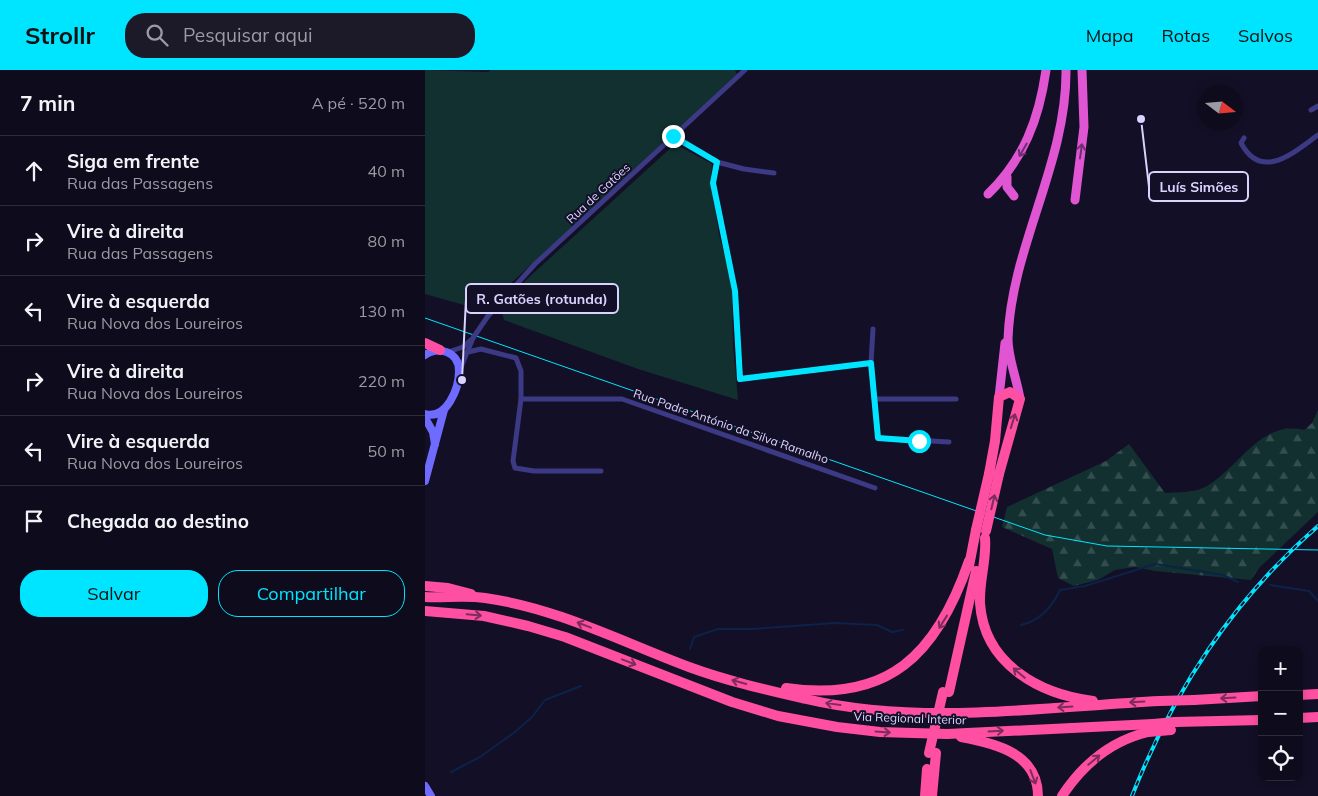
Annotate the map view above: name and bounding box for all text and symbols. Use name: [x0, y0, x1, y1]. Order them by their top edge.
search box: [125, 13, 475, 58]
text: Strollr: [25, 20, 95, 50]
icon: search: [143, 21, 171, 49]
text: Pesquisar aqui: [183, 23, 312, 47]
text: Mapa: [1086, 24, 1134, 47]
text: Rotas: [1162, 24, 1210, 47]
text: Salvos: [1238, 24, 1293, 47]
north arrow: [1198, 85, 1243, 130]
text: 7 min: [20, 90, 75, 116]
text: A pé · 520 m: [312, 93, 405, 113]
route end: [662, 125, 685, 148]
one-way arrow: [1017, 142, 1027, 156]
one-way arrow: [1076, 144, 1086, 160]
text: Siga em frente: [67, 149, 199, 173]
icon: ahead: [20, 157, 48, 185]
street label: Rua de Gatões: [563, 160, 633, 226]
text: 40 m: [368, 161, 405, 181]
callout: Luís Simões: [1149, 172, 1248, 201]
text: Rua das Passagens: [67, 173, 213, 193]
text: Luís Simões: [1160, 178, 1238, 196]
text: Vire à direita: [67, 219, 184, 243]
icon: right: [20, 227, 48, 255]
text: 80 m: [368, 231, 405, 251]
text: Rua das Passagens: [67, 243, 213, 263]
callout: R. Gatões (rotunda): [466, 284, 618, 313]
text: Vire à esquerda: [67, 289, 210, 313]
text: R. Gatões (rotunda): [476, 290, 608, 308]
icon: left: [20, 297, 48, 325]
text: 130 m: [358, 301, 405, 321]
text: Rua Nova dos Loureiros: [67, 313, 243, 333]
text: Vire à direita: [67, 359, 184, 383]
icon: right: [20, 367, 48, 395]
text: 220 m: [358, 371, 405, 391]
text: Rua Nova dos Loureiros: [67, 383, 243, 403]
street label: Rua Padre António da Silva Ramalho: [631, 385, 831, 467]
one-way arrow: [1009, 413, 1019, 429]
text: Vire à esquerda: [67, 429, 210, 453]
route start: [908, 430, 931, 453]
icon: left: [20, 437, 48, 465]
text: 50 m: [368, 441, 405, 461]
text: Rua Nova dos Loureiros: [67, 453, 243, 473]
one-way arrow: [989, 495, 998, 511]
icon: arrive: [20, 507, 48, 535]
text: Chegada ao destino: [67, 509, 249, 533]
button: Salvar: [20, 570, 208, 617]
button: Compartilhar: [218, 570, 405, 617]
one-way arrow: [465, 610, 481, 620]
one-way arrow: [938, 615, 948, 629]
one-way arrow: [577, 620, 592, 630]
map controls: [1258, 646, 1303, 781]
button: +: [1258, 646, 1303, 691]
one-way arrow: [620, 658, 636, 667]
one-way arrow: [1013, 668, 1026, 679]
one-way arrow: [732, 677, 748, 686]
button: −: [1258, 691, 1303, 736]
one-way arrow: [1220, 694, 1236, 703]
one-way arrow: [1129, 697, 1145, 706]
one-way arrow: [826, 699, 842, 709]
one-way arrow: [1057, 702, 1073, 711]
street label: Via Regional Interior: [853, 709, 967, 727]
one-way arrow: [874, 727, 890, 736]
one-way arrow: [988, 727, 1004, 736]
button: locate: [1258, 736, 1303, 781]
one-way arrow: [1087, 754, 1100, 765]
one-way arrow: [1029, 769, 1038, 784]

